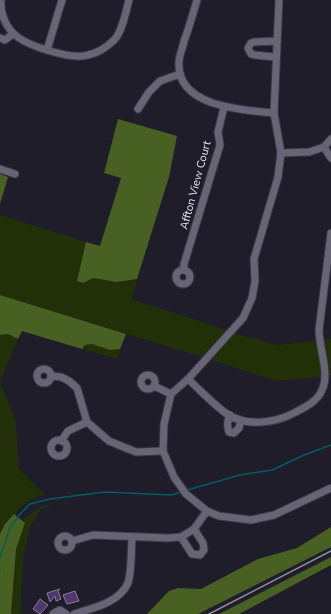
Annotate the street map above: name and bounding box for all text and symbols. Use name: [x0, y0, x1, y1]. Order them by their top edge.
street label: Affton View Court: [176, 139, 214, 231]

